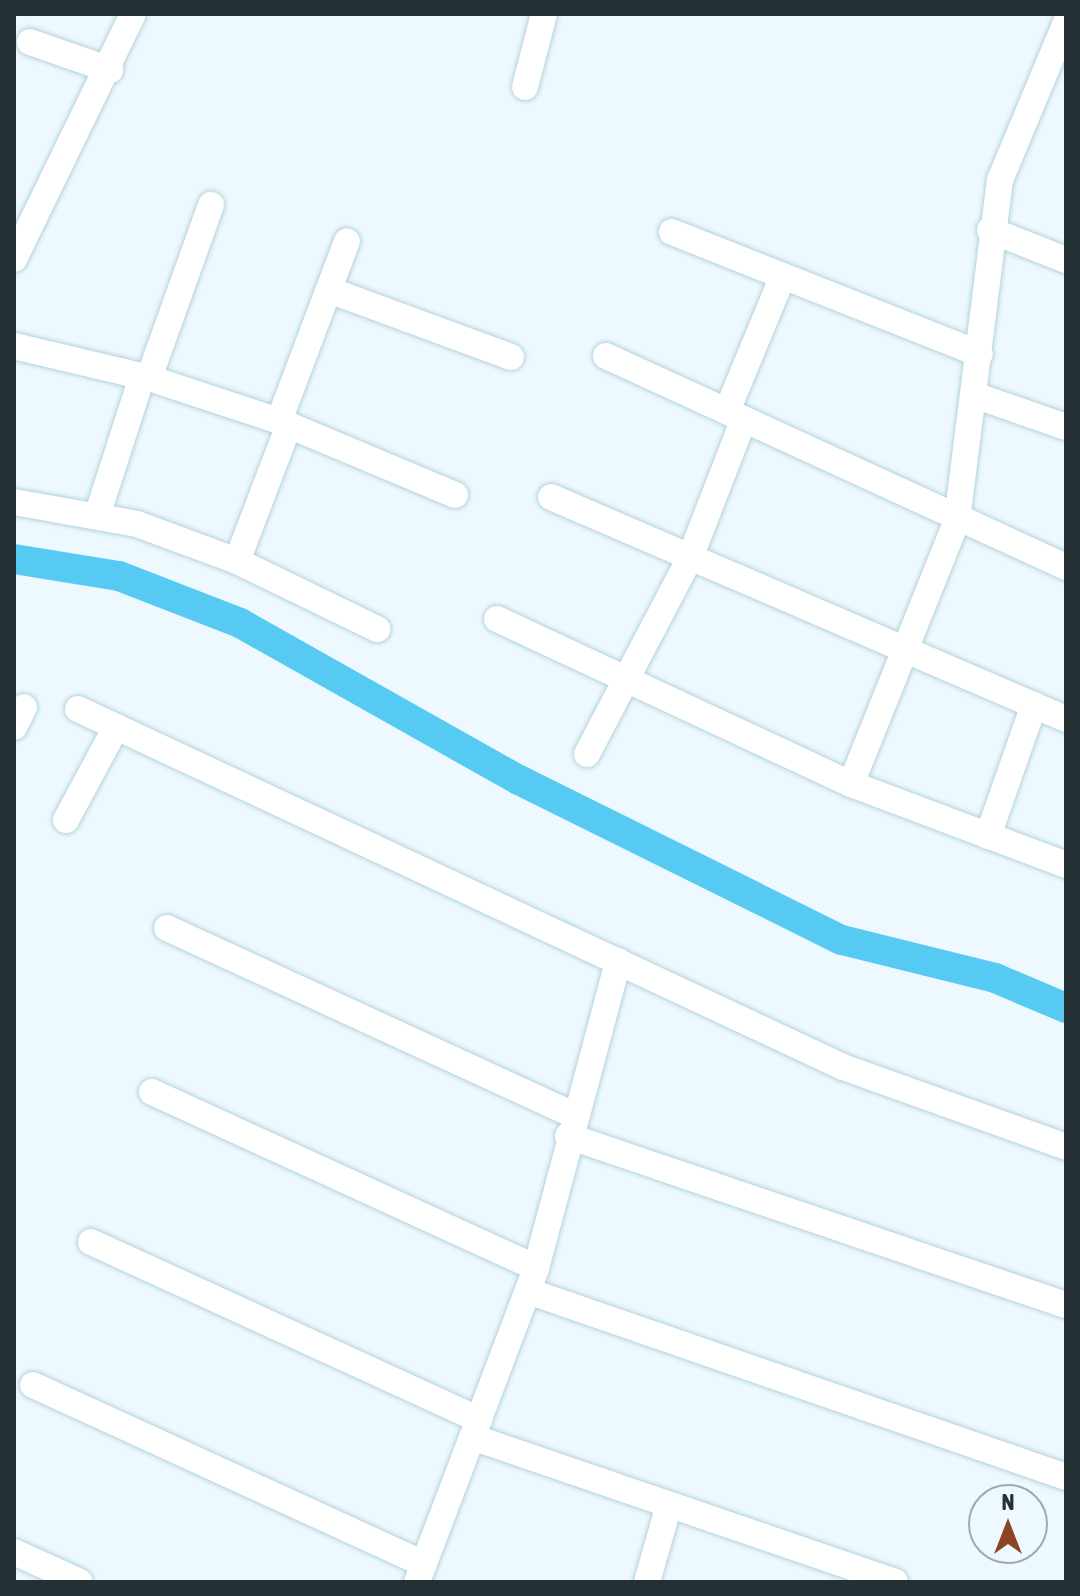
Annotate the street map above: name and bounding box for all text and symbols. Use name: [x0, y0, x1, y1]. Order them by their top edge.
north arrow: [968, 1484, 1048, 1564]
text: N: [1002, 1489, 1014, 1515]

